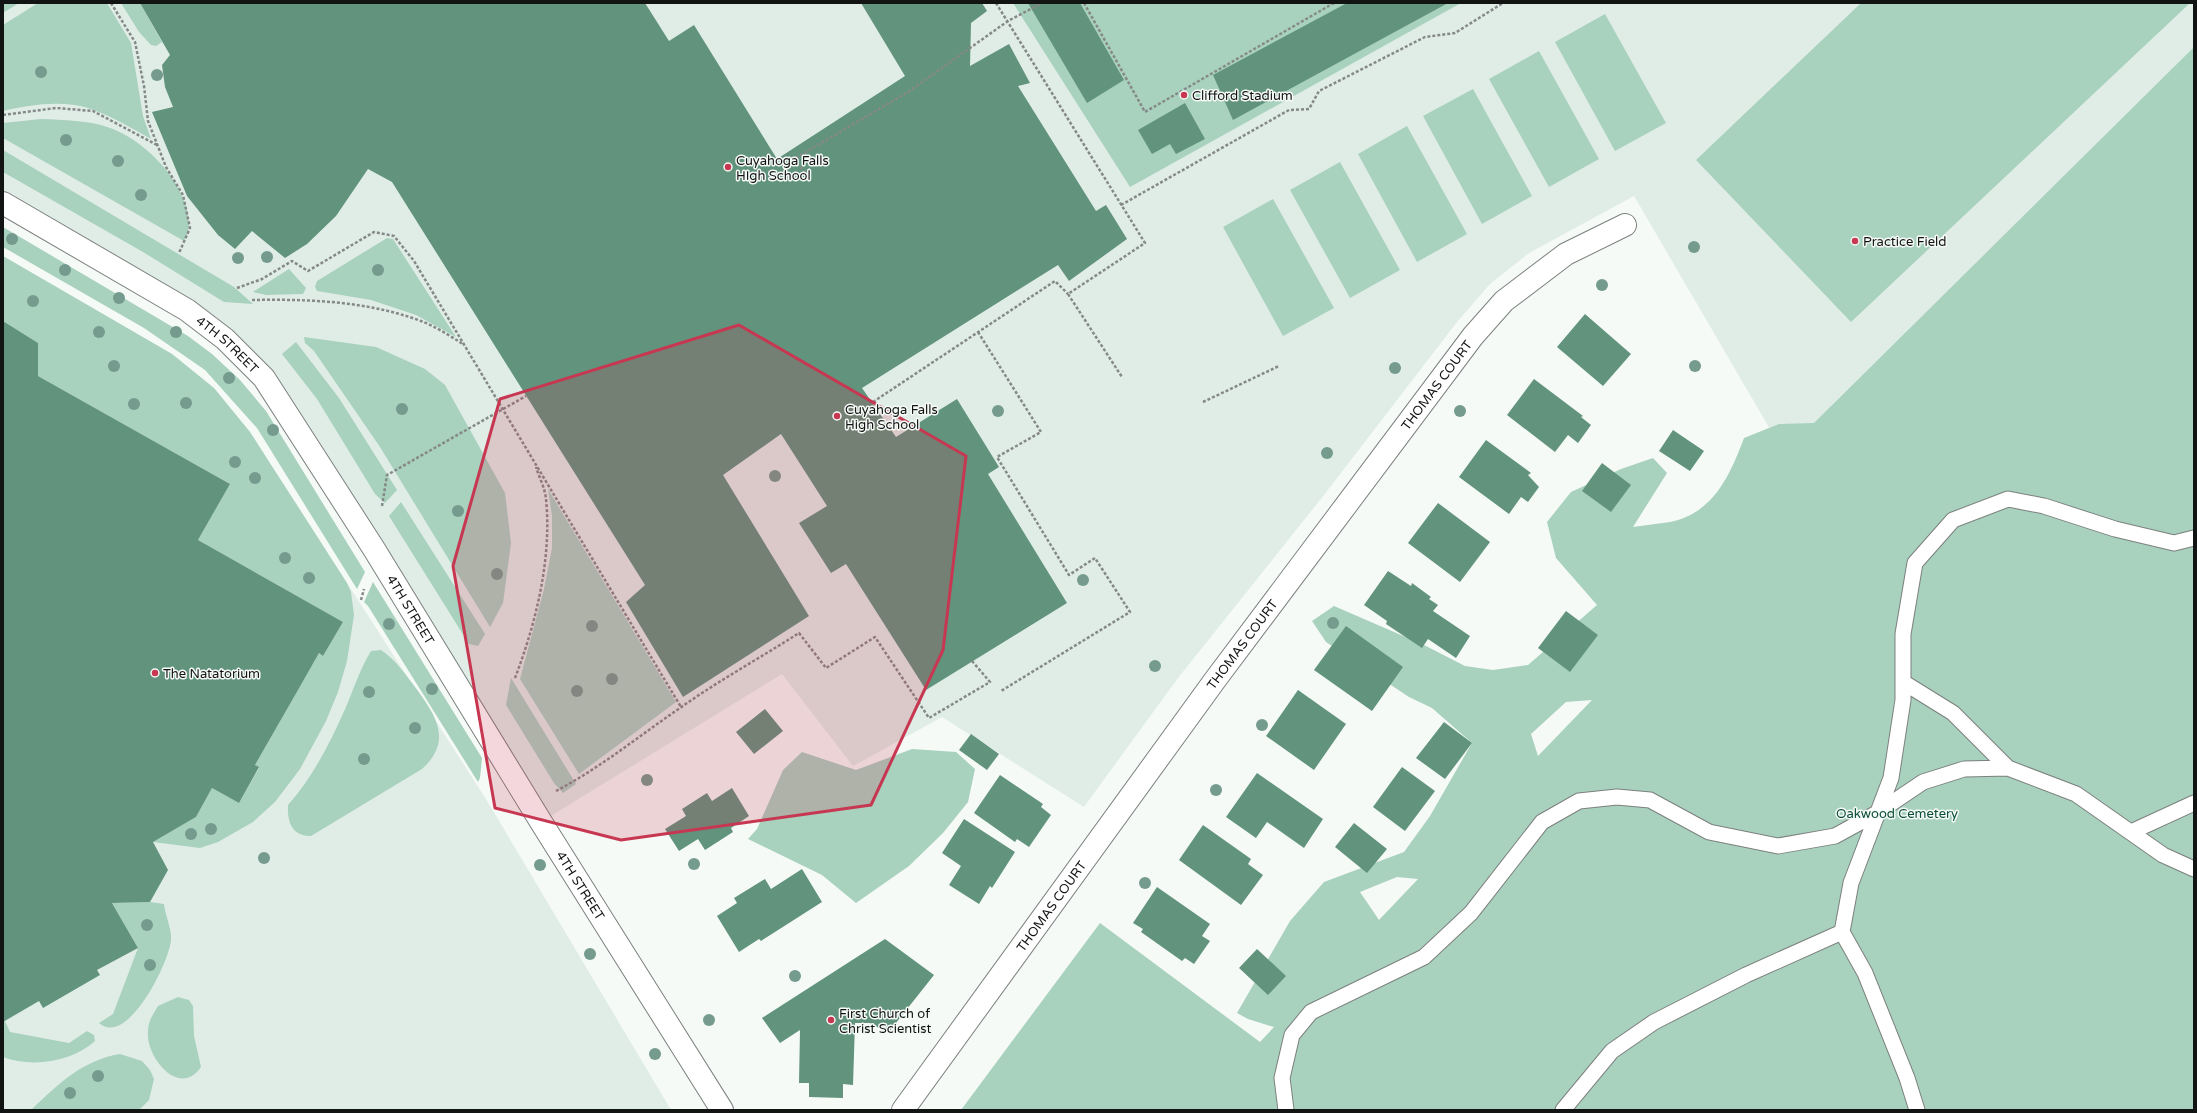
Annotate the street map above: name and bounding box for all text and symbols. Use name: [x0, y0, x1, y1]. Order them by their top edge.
place label: Clifford Stadium: [1192, 88, 1293, 104]
marker: Clifford Stadium: [1179, 90, 1189, 100]
place label: Cuyahoga Falls HIgh School: [736, 153, 829, 184]
marker: Cuyahoga Falls HIgh School: [723, 162, 733, 172]
place label: Practice Field: [1863, 234, 1946, 250]
marker: Practice Field: [1850, 236, 1860, 246]
street label: 4TH STREET: [193, 313, 262, 377]
street label: THOMAS COURT: [1398, 337, 1476, 434]
place label: Cuyahoga Falls High School: [845, 402, 938, 433]
marker: Cuyahoga Falls High School: [832, 411, 842, 421]
street label: 4TH STREET: [383, 572, 437, 648]
street label: THOMAS COURT: [1204, 597, 1282, 693]
place label: The Natatorium: [163, 666, 260, 682]
marker: The Natatorium: [150, 668, 160, 678]
park label: Oakwood Cemetery: [1836, 806, 1958, 822]
street label: 4TH STREET: [552, 848, 608, 923]
street label: THOMAS COURT: [1014, 858, 1090, 955]
place label: First Church of Christ Scientist: [839, 1006, 931, 1037]
marker: First Church of Christ Scientist: [826, 1015, 836, 1025]

